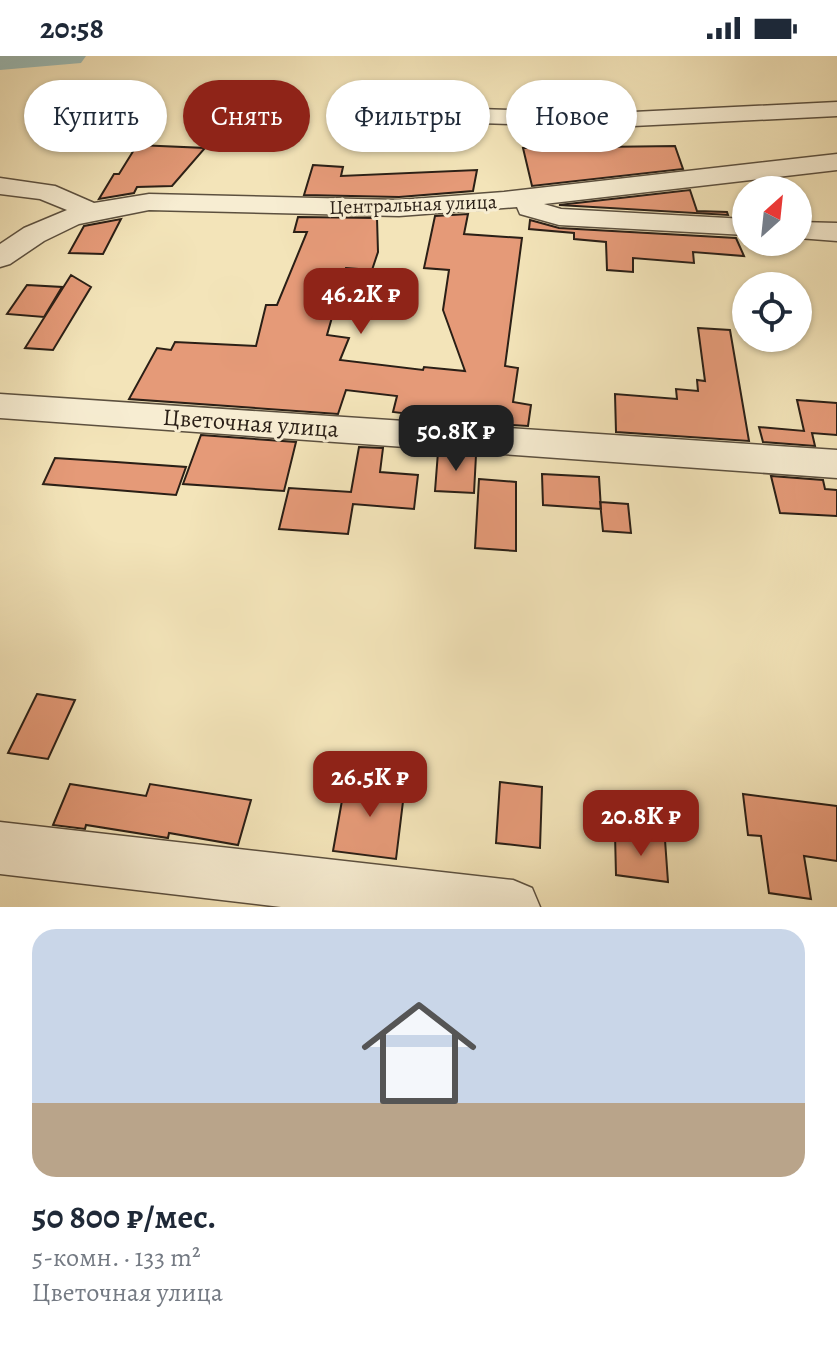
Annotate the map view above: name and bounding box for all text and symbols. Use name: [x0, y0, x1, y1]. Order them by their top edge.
text: 20:58: [40, 8, 104, 48]
chip: Купить: [24, 80, 167, 152]
chip: Снять: [183, 80, 310, 152]
chip: Фильтры: [326, 80, 490, 152]
chip: Новое: [506, 80, 637, 152]
north arrow: [732, 176, 812, 256]
map controls: [732, 176, 812, 352]
street label: Центральная улица: [329, 188, 498, 221]
pin: 46.2K ₽: [287, 268, 435, 336]
button: locate: [732, 272, 812, 352]
text: 46.2K ₽: [322, 276, 400, 311]
street label: Цветочная улица: [162, 401, 340, 445]
pin: 50.8K ₽: [382, 405, 530, 473]
text: 50.8K ₽: [417, 413, 495, 448]
pin: 26.5K ₽: [296, 751, 444, 819]
text: 26.5K ₽: [331, 759, 409, 794]
pin: 20.8K ₽: [567, 790, 715, 858]
text: 20.8K ₽: [601, 798, 681, 833]
icon: home: [347, 981, 491, 1125]
text: 50 800 ₽/мес.: [32, 1193, 216, 1240]
text: 5-комн. · 133 m²: [32, 1240, 200, 1275]
text: Цветочная улица: [32, 1275, 223, 1310]

